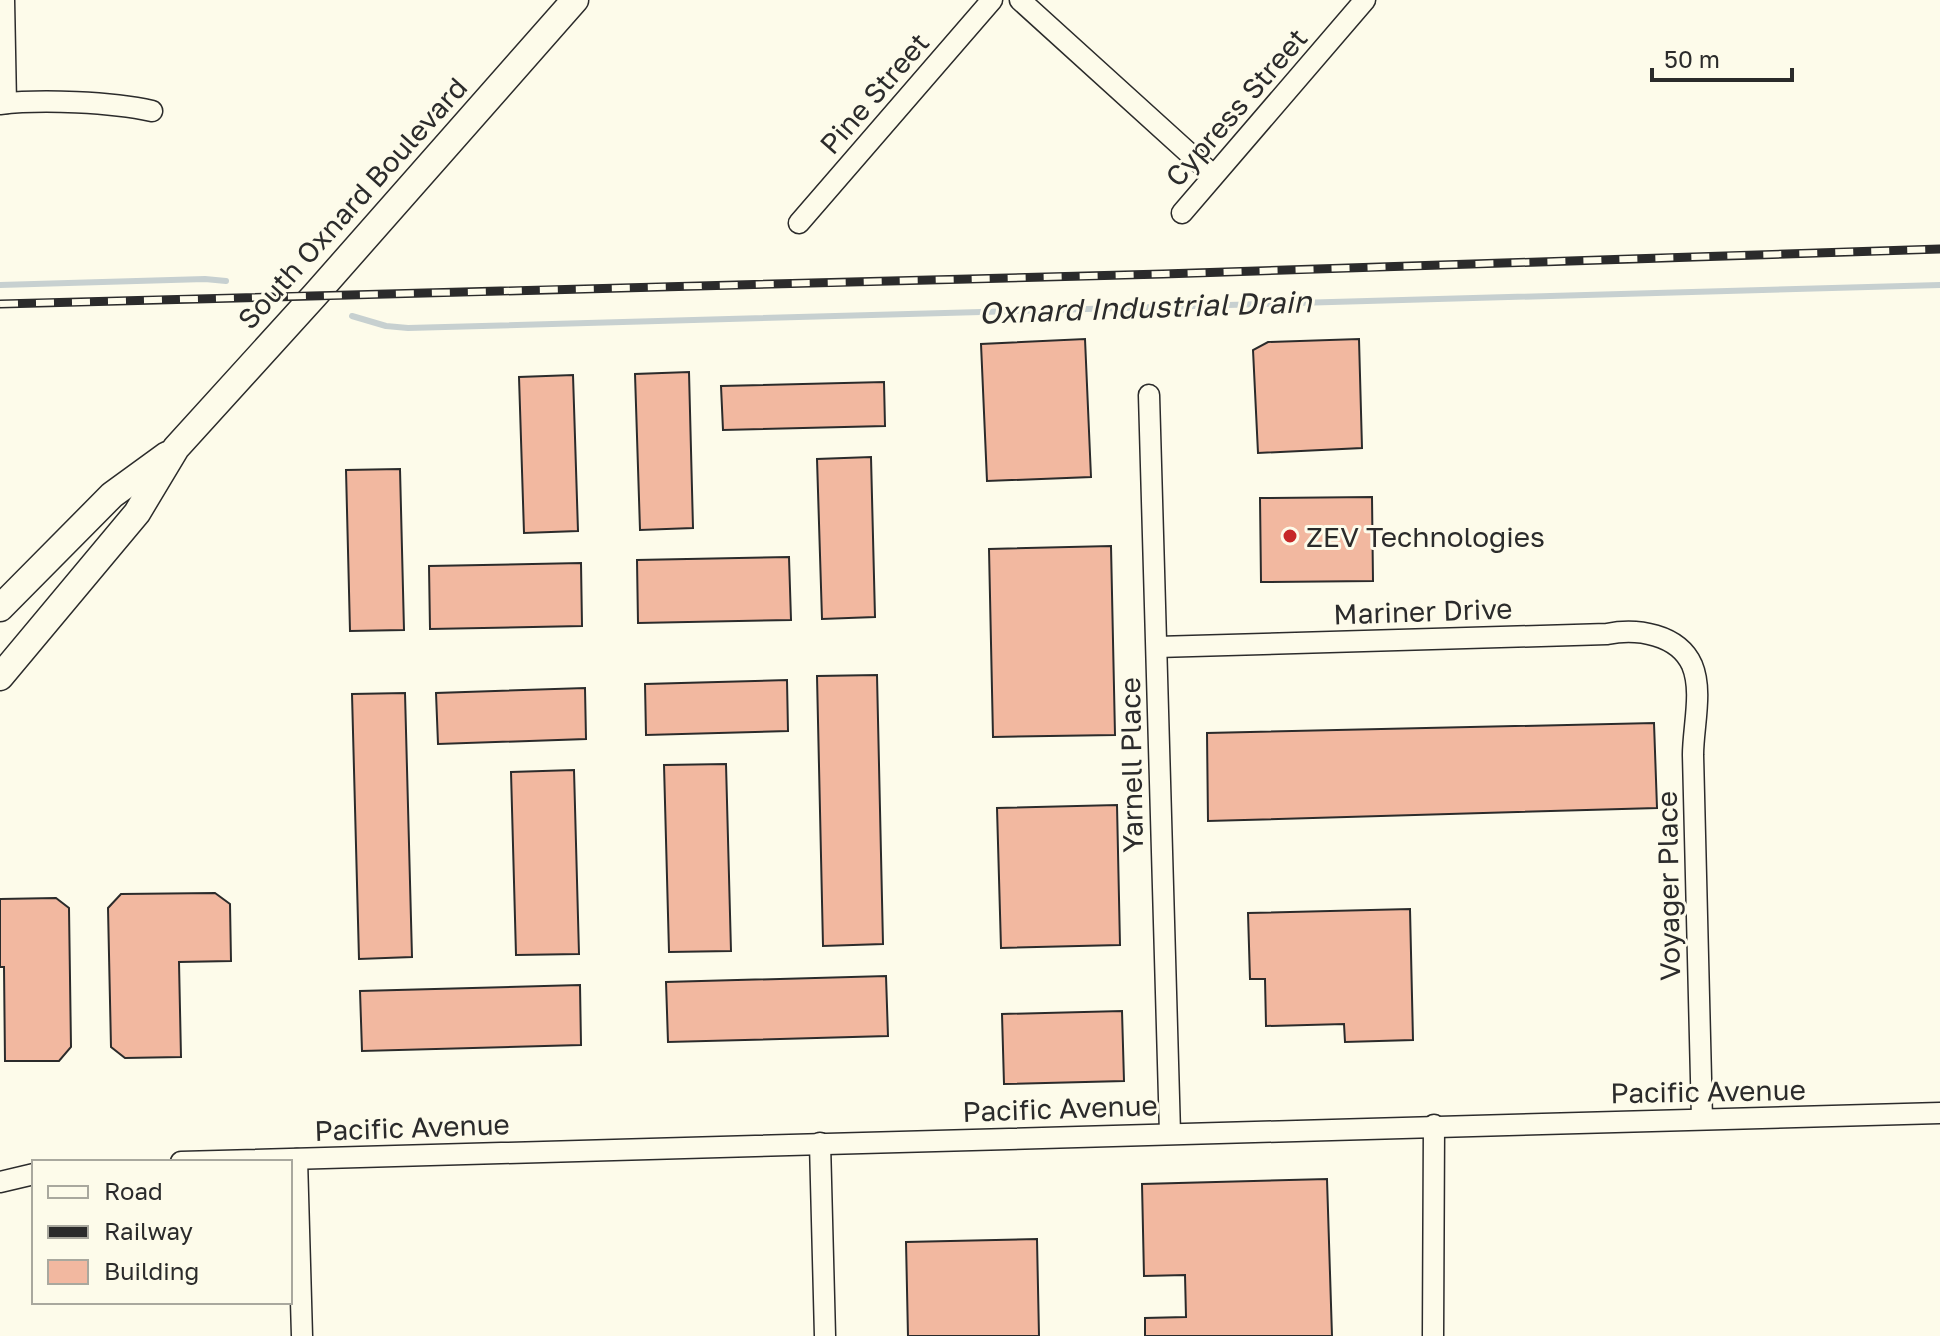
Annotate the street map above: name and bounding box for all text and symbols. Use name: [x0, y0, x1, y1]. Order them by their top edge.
street label: Cypress Street: [1158, 21, 1314, 193]
street label: Pine Street: [813, 26, 935, 160]
scale bar: [1652, 32, 1792, 82]
text: 50 m: [1664, 44, 1720, 73]
street label: South Oxnard Boulevard: [231, 71, 473, 335]
water label: Oxnard Industrial Drain: [978, 283, 1314, 331]
place label: ZEV Technologies: [1306, 520, 1545, 553]
marker: ZEV Technologies: [1281, 527, 1299, 545]
street label: Mariner Drive: [1333, 591, 1513, 631]
street label: Yarnell Place: [1113, 677, 1149, 853]
street label: Voyager Place: [1650, 791, 1686, 981]
street label: Pacific Avenue: [1610, 1073, 1806, 1109]
street label: Pacific Avenue: [962, 1088, 1158, 1128]
street label: Pacific Avenue: [314, 1107, 510, 1147]
legend: [32, 1160, 292, 1304]
text: Road: [104, 1176, 163, 1205]
text: Railway: [104, 1216, 193, 1245]
text: Building: [104, 1256, 199, 1285]

